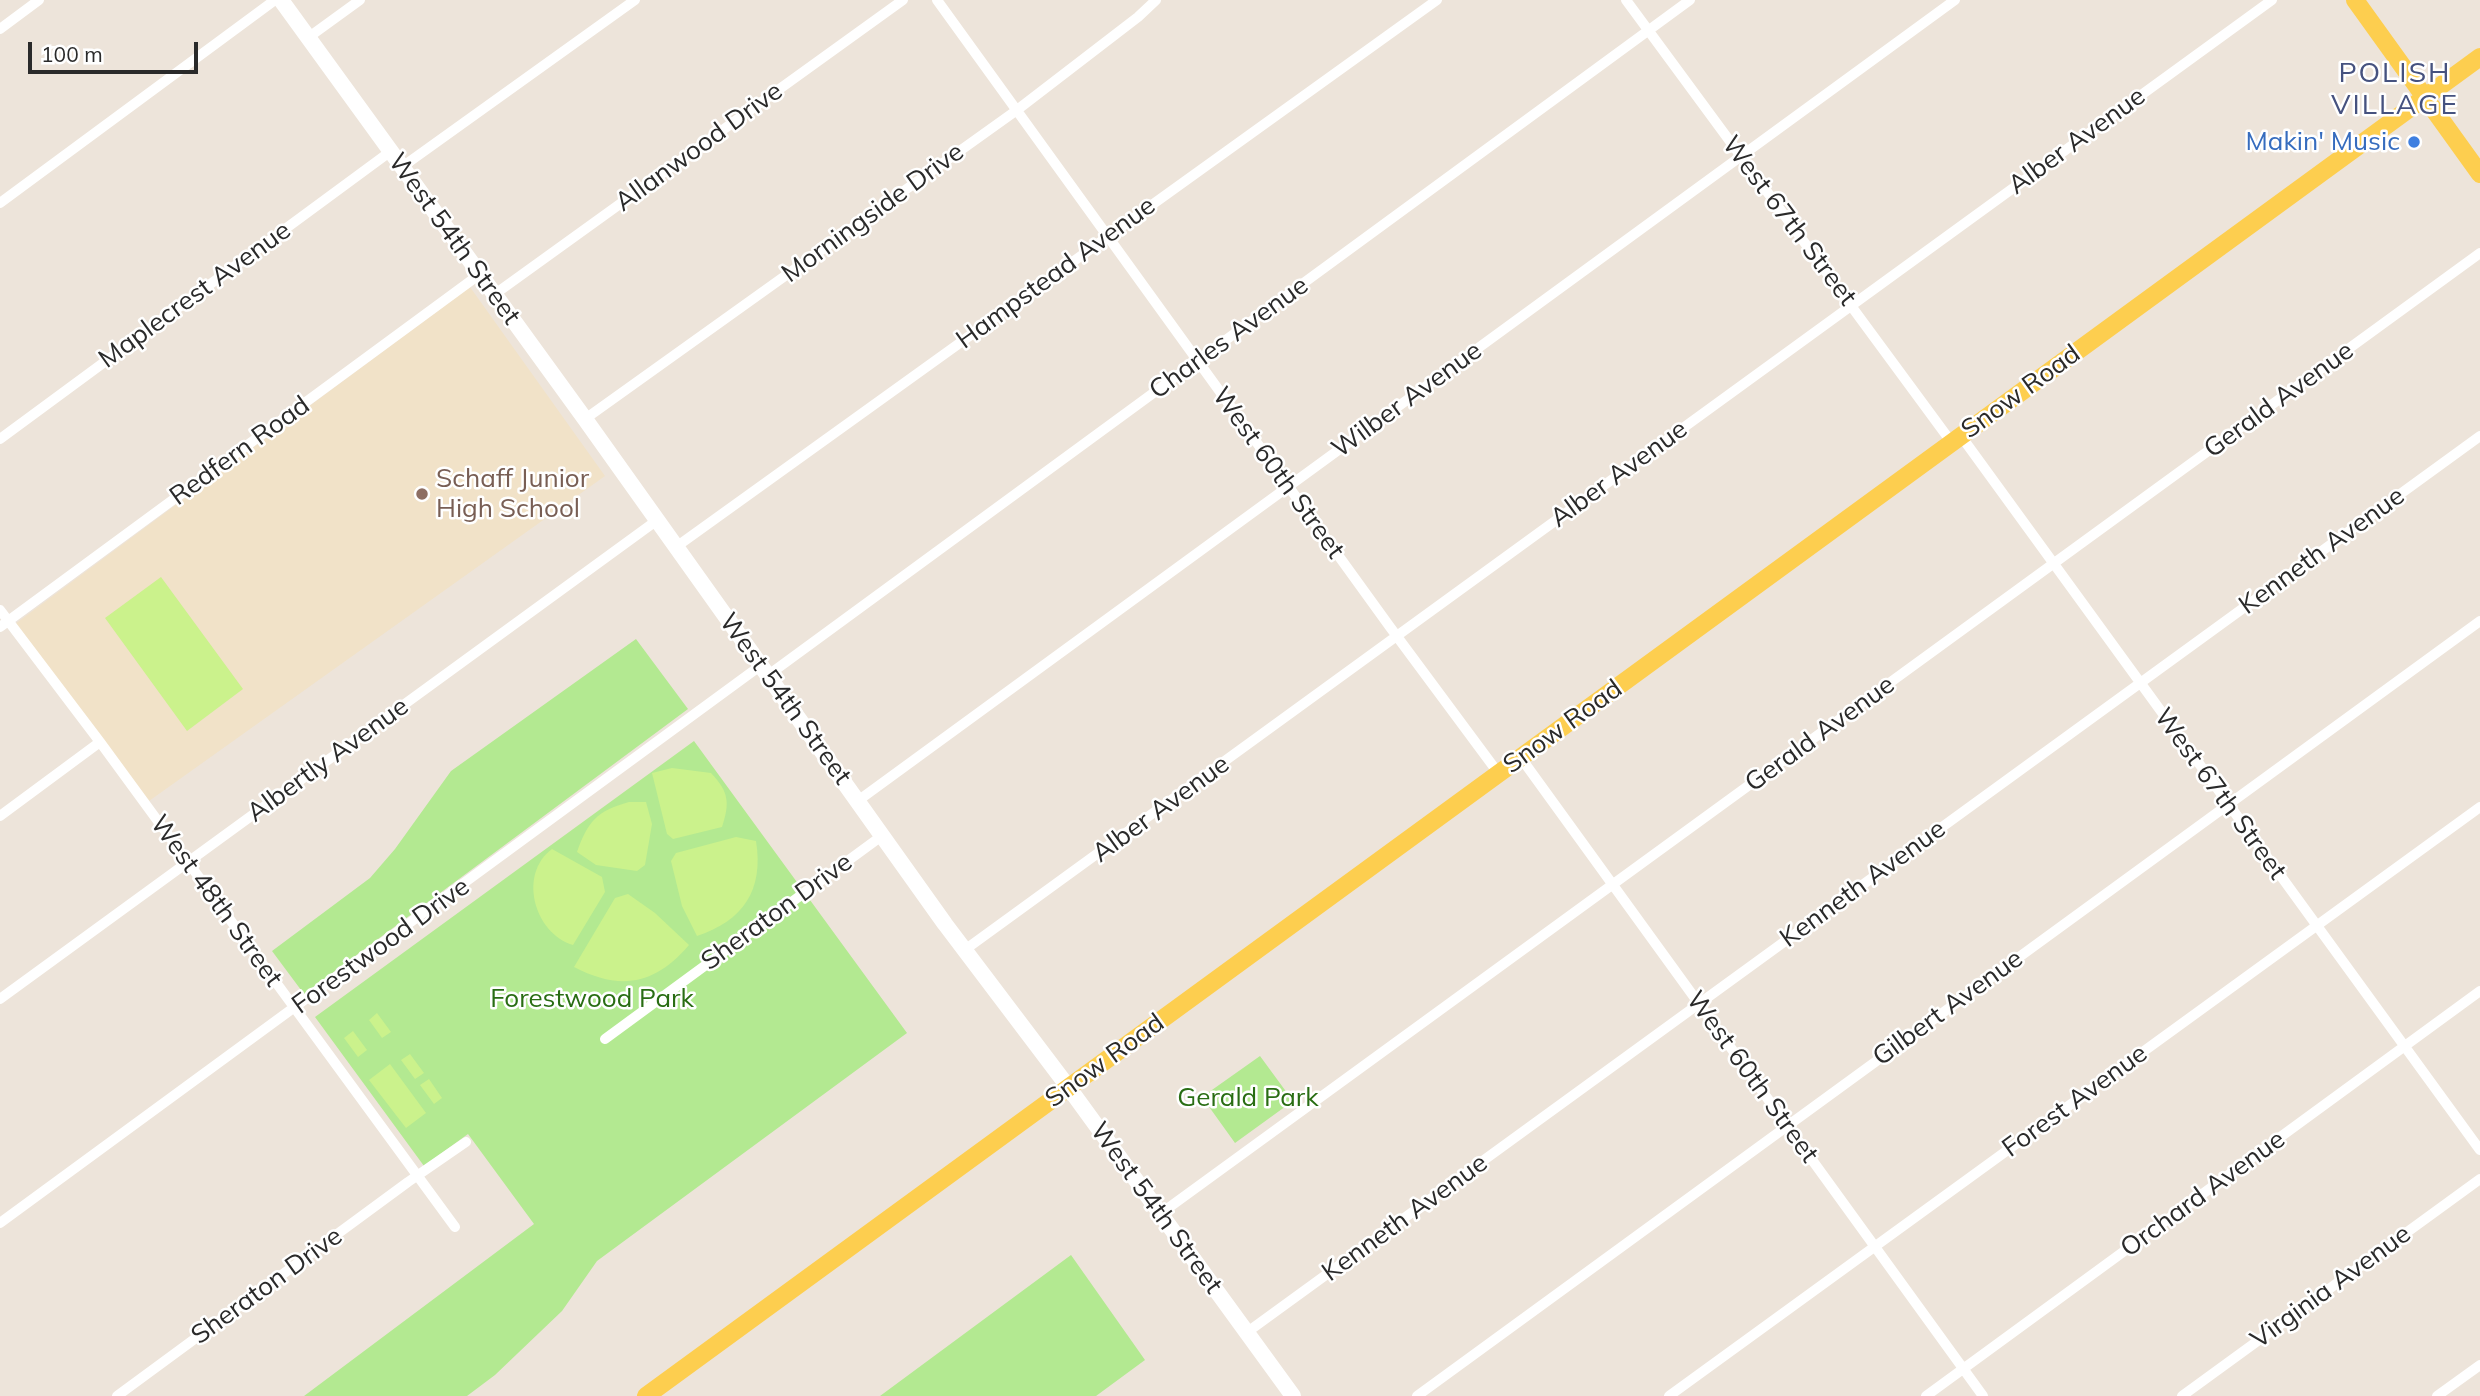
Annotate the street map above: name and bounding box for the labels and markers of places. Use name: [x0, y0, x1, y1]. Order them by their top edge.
place label: Makin' Music: [2245, 126, 2400, 158]
marker: Makin' Music: [2406, 134, 2422, 150]
place label: Schaff Junior High School: [436, 463, 589, 524]
marker: Schaff Junior High School: [414, 486, 430, 502]

